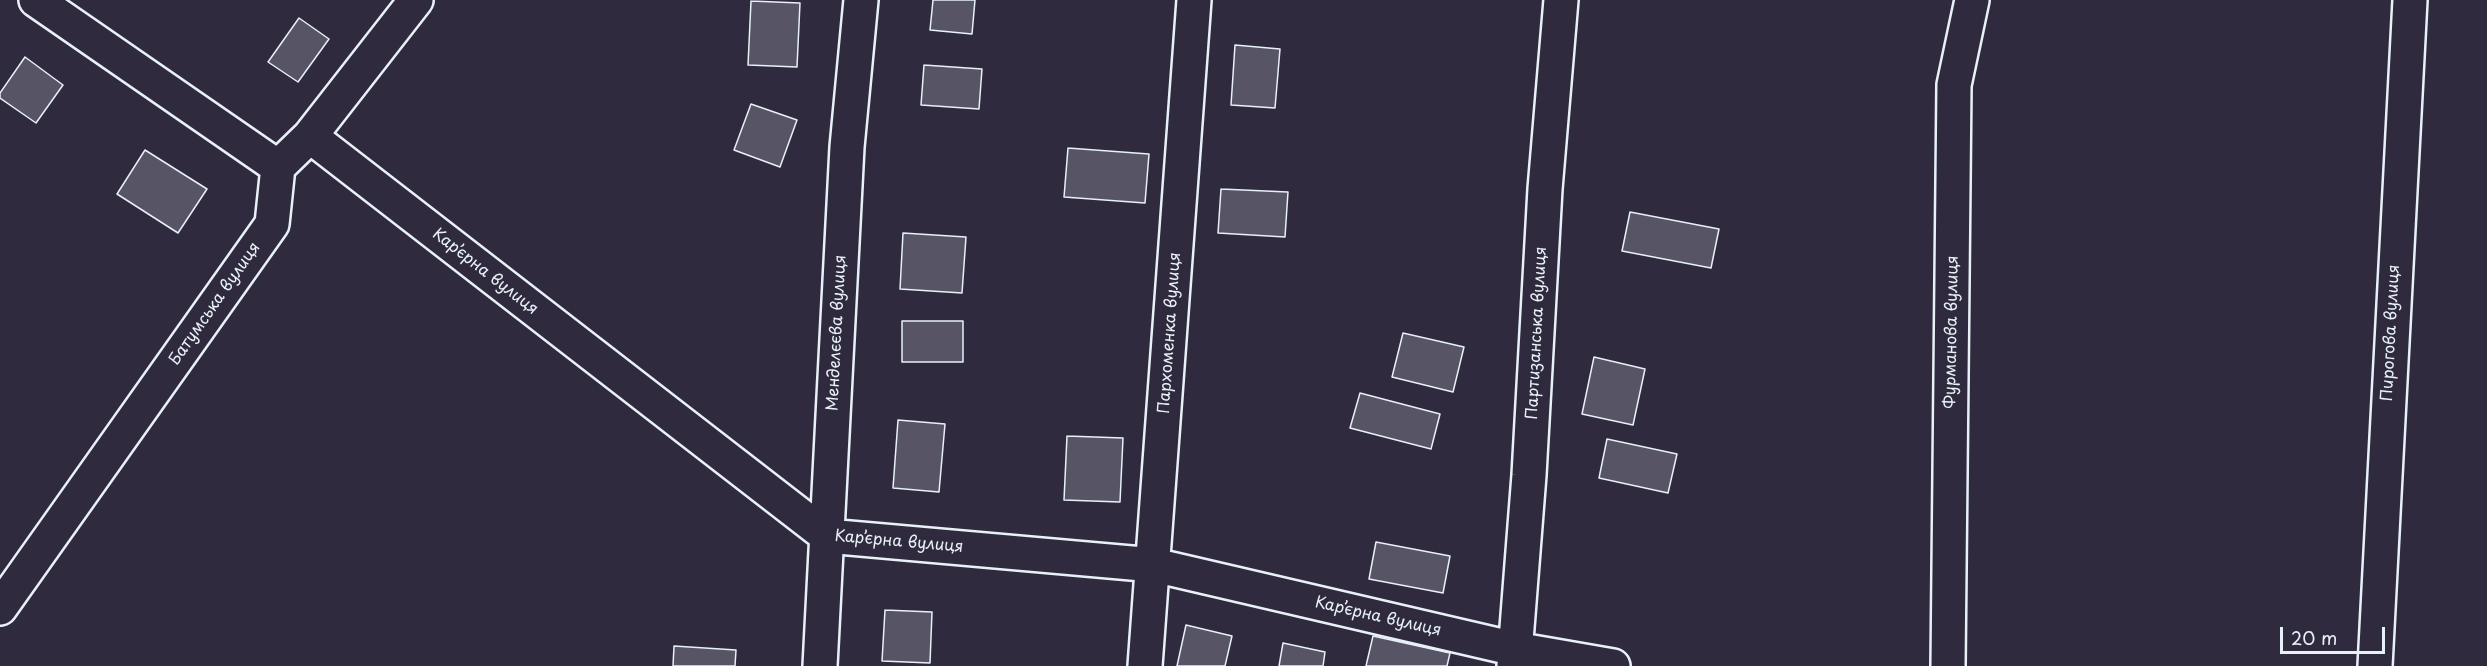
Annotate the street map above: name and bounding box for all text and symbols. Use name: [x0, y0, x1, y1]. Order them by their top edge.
street label: Кар’єрна вулиця: [428, 225, 542, 319]
street label: Батумська вулиця: [165, 239, 265, 369]
street label: Партизанська вулиця: [1523, 246, 1551, 420]
street label: Пархоменка вулиця: [1155, 252, 1185, 414]
street label: Менделєєва вулиця: [823, 254, 851, 412]
street label: Фурманова вулиця: [1941, 255, 1963, 409]
street label: Пирогова вулиця: [2378, 264, 2404, 402]
street label: Кар’єрна вулиця: [834, 527, 964, 557]
street label: Кар’єрна вулиця: [1313, 593, 1443, 641]
scale bar: [2283, 615, 2388, 653]
text: 20 m: [2291, 624, 2337, 651]

